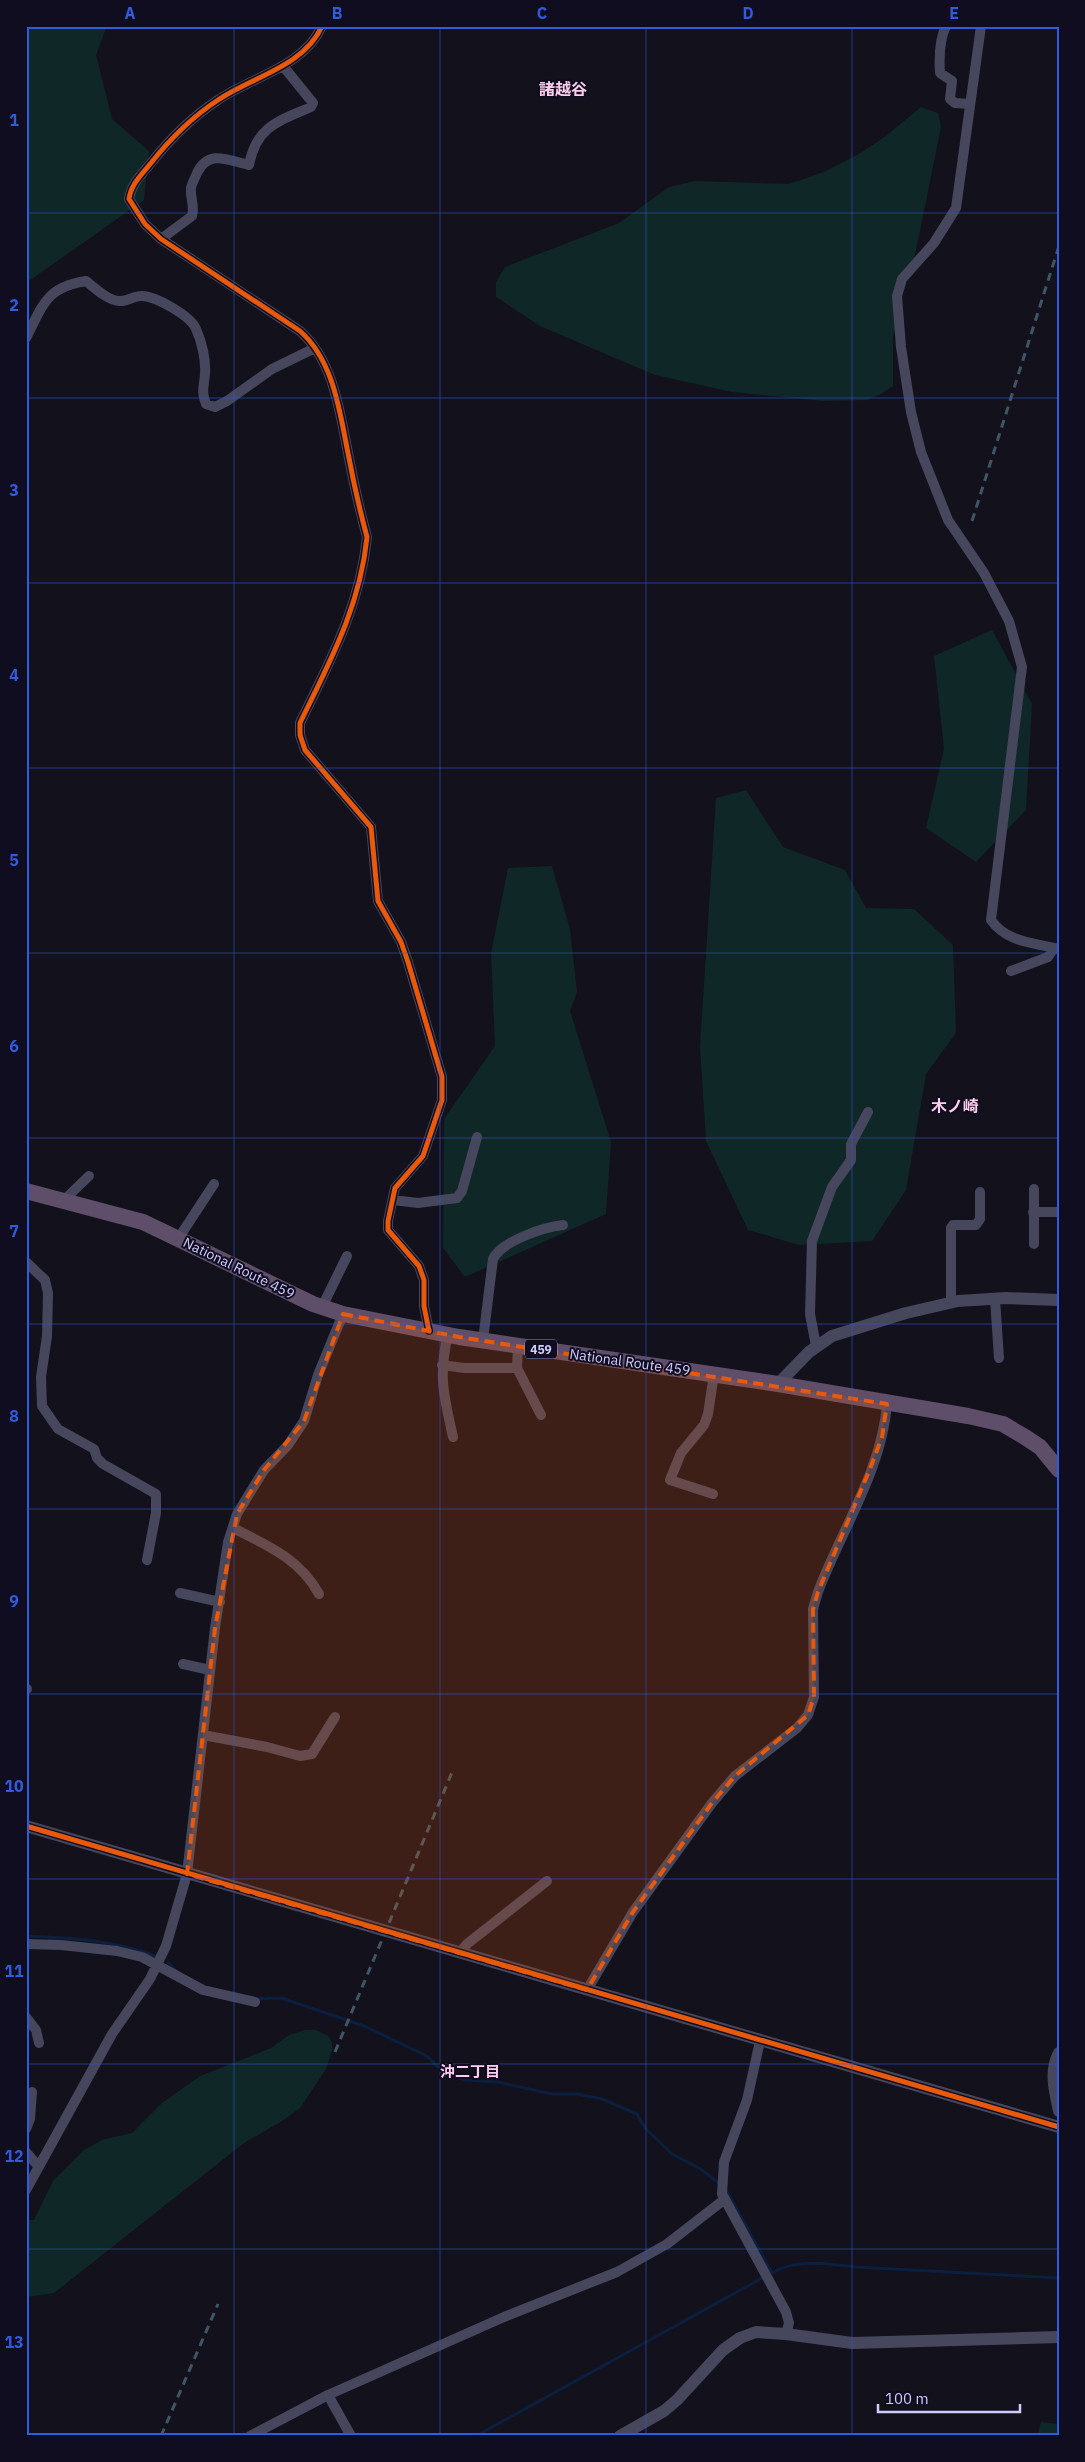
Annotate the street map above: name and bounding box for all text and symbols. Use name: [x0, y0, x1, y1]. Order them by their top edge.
text: A: [125, 3, 136, 23]
text: B: [332, 3, 343, 23]
text: C: [537, 3, 547, 23]
text: D: [742, 3, 754, 23]
text: E: [949, 3, 959, 23]
district label: 諸越谷: [539, 79, 587, 99]
text: 1: [9, 110, 19, 130]
text: 2: [9, 295, 19, 315]
text: 3: [9, 480, 19, 500]
text: 4: [9, 665, 19, 685]
text: 5: [9, 850, 19, 870]
text: 6: [9, 1036, 19, 1056]
district label: 木ノ崎: [931, 1096, 979, 1116]
text: 7: [9, 1221, 19, 1241]
street label: National Route 459: [180, 1233, 298, 1303]
road number: 459: [525, 1340, 557, 1358]
street label: National Route 459: [568, 1345, 692, 1379]
text: 8: [9, 1406, 19, 1426]
text: 9: [9, 1591, 19, 1611]
text: 10: [4, 1776, 24, 1796]
text: 11: [4, 1961, 24, 1981]
district label: 沖二丁目: [440, 2062, 500, 2081]
text: 12: [4, 2146, 24, 2166]
text: 13: [4, 2332, 24, 2352]
scale bar: [878, 2382, 1020, 2414]
text: 100 m: [885, 2389, 929, 2408]

